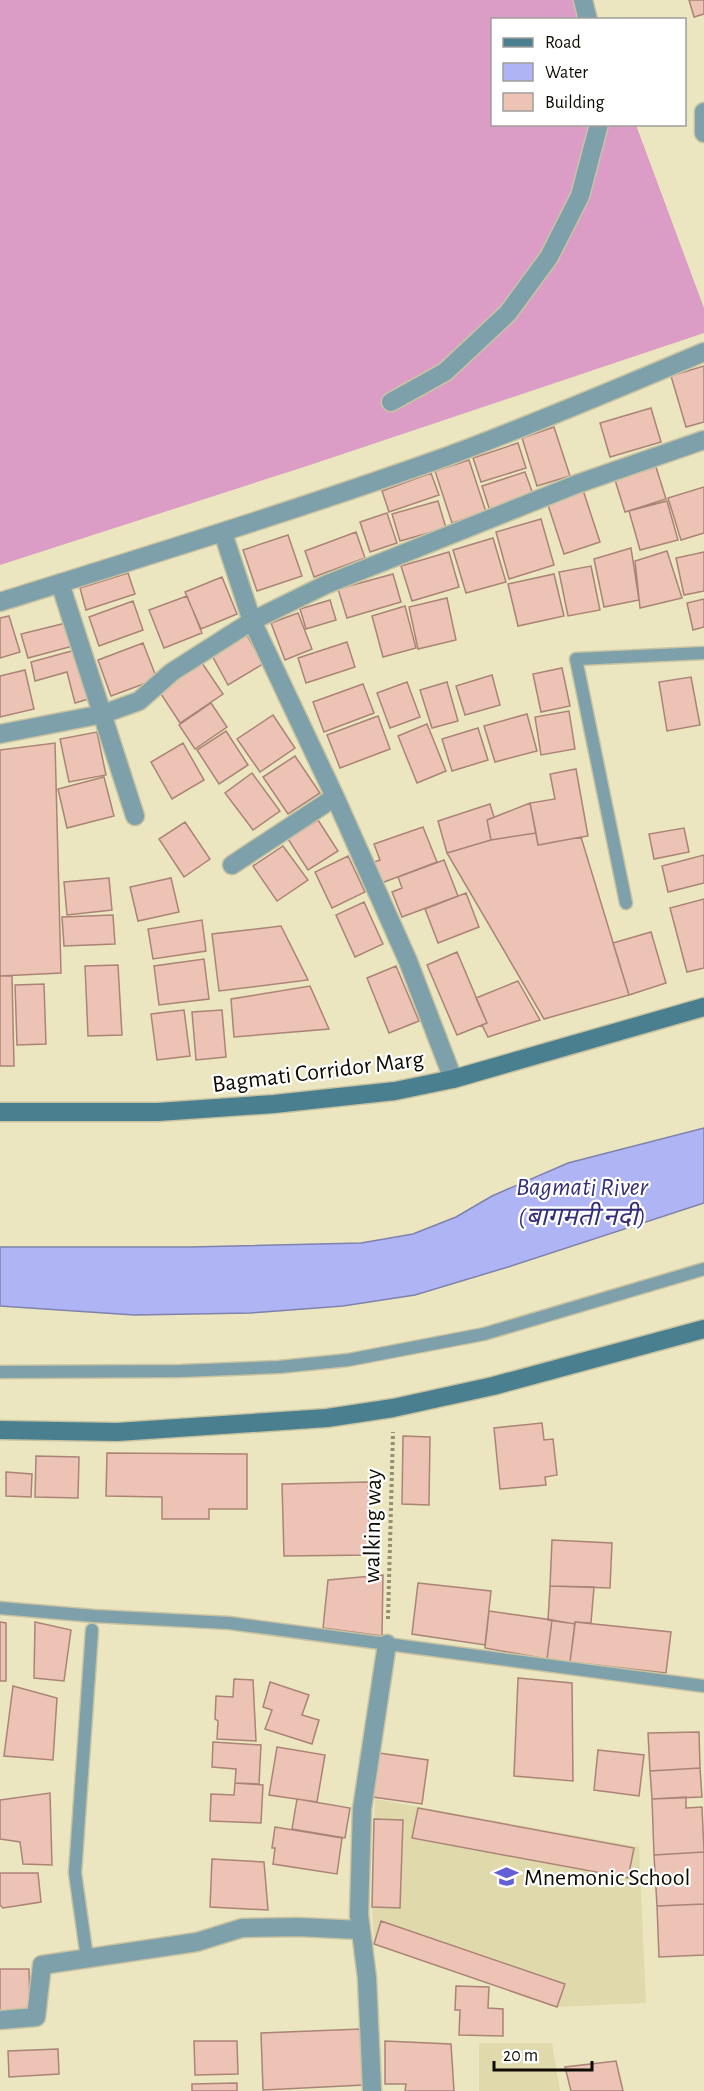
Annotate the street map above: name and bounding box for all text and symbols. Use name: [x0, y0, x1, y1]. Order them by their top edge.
legend: [491, 18, 686, 126]
text: Road: [545, 34, 581, 52]
text: Water: [545, 64, 588, 82]
text: Building: [545, 94, 605, 112]
street label: Bagmati Corridor Marg: [211, 1047, 426, 1097]
water label: Bagmati River (बागमती नदी): [516, 1174, 650, 1230]
street label: walking way: [360, 1469, 386, 1583]
school or university icon: Mnemonic School: [493, 1864, 519, 1890]
place label: Mnemonic School: [524, 1866, 690, 1890]
scale bar: [494, 2034, 592, 2072]
text: 20 m: [503, 2047, 538, 2065]

